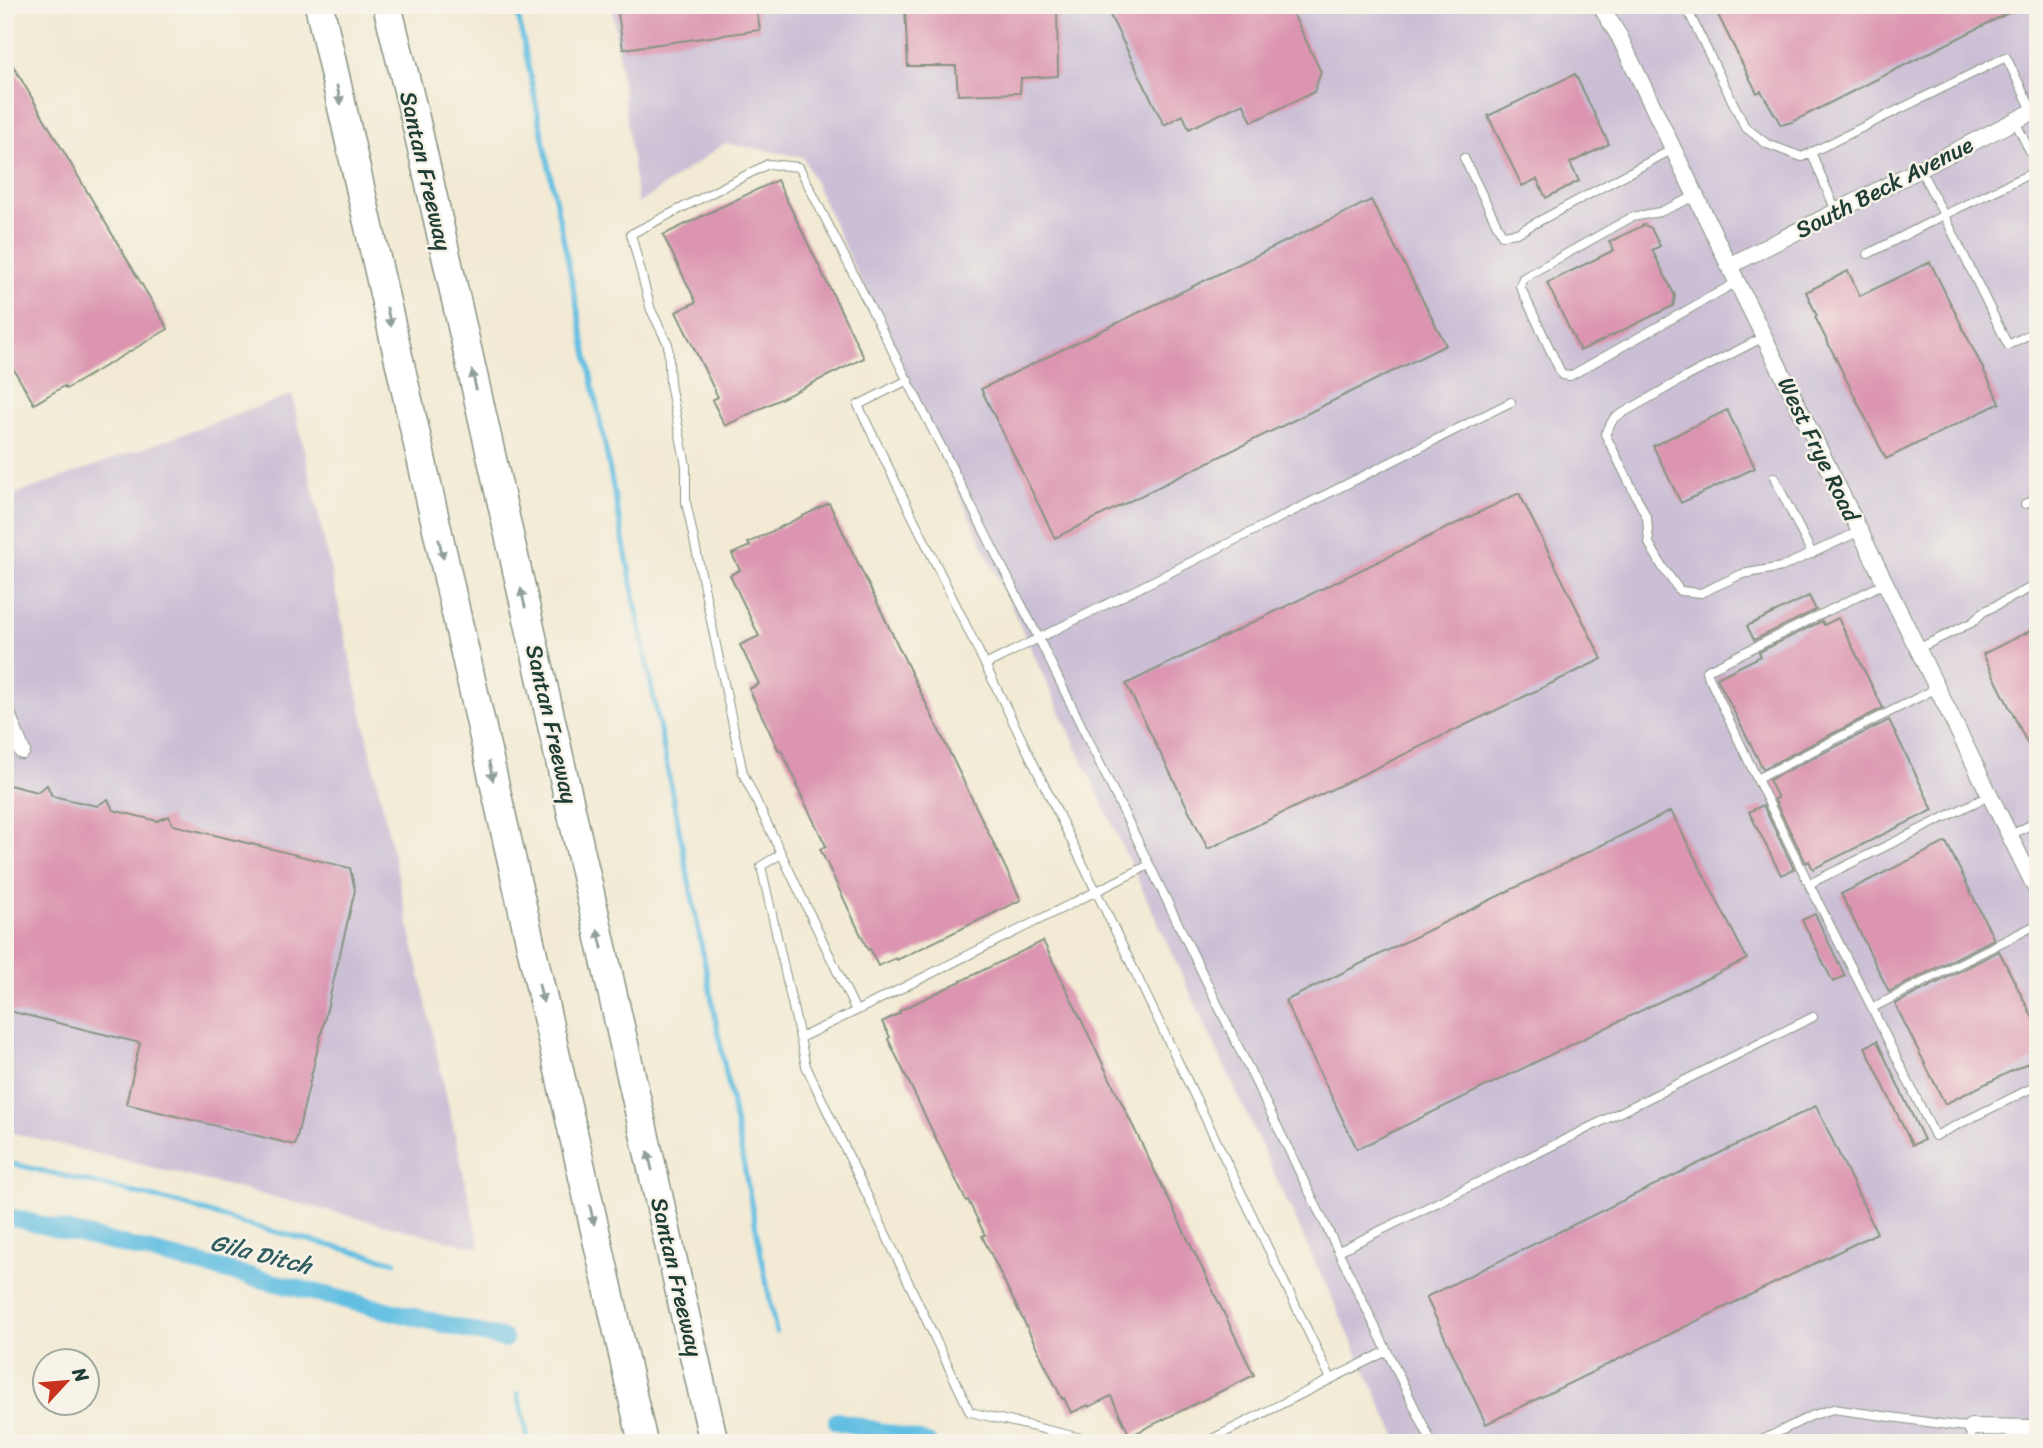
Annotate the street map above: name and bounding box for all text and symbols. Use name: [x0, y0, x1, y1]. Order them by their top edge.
one-way arrow: [333, 84, 344, 106]
street label: Santan Freeway: [387, 87, 464, 255]
street label: South Beck Avenue: [1788, 125, 1981, 250]
one-way arrow: [383, 306, 394, 328]
one-way arrow: [468, 369, 479, 391]
street label: West Frye Road: [1766, 370, 1872, 530]
one-way arrow: [436, 538, 447, 560]
one-way arrow: [517, 587, 528, 609]
street label: Santan Freeway: [513, 640, 590, 808]
one-way arrow: [486, 760, 497, 782]
one-way arrow: [595, 928, 606, 950]
one-way arrow: [536, 982, 547, 1004]
one-way arrow: [645, 1150, 656, 1172]
street label: Santan Freeway: [638, 1193, 715, 1361]
one-way arrow: [586, 1204, 597, 1226]
water label: Gila Ditch: [206, 1221, 318, 1287]
north arrow: [32, 1346, 102, 1416]
text: N: [63, 1361, 99, 1389]

